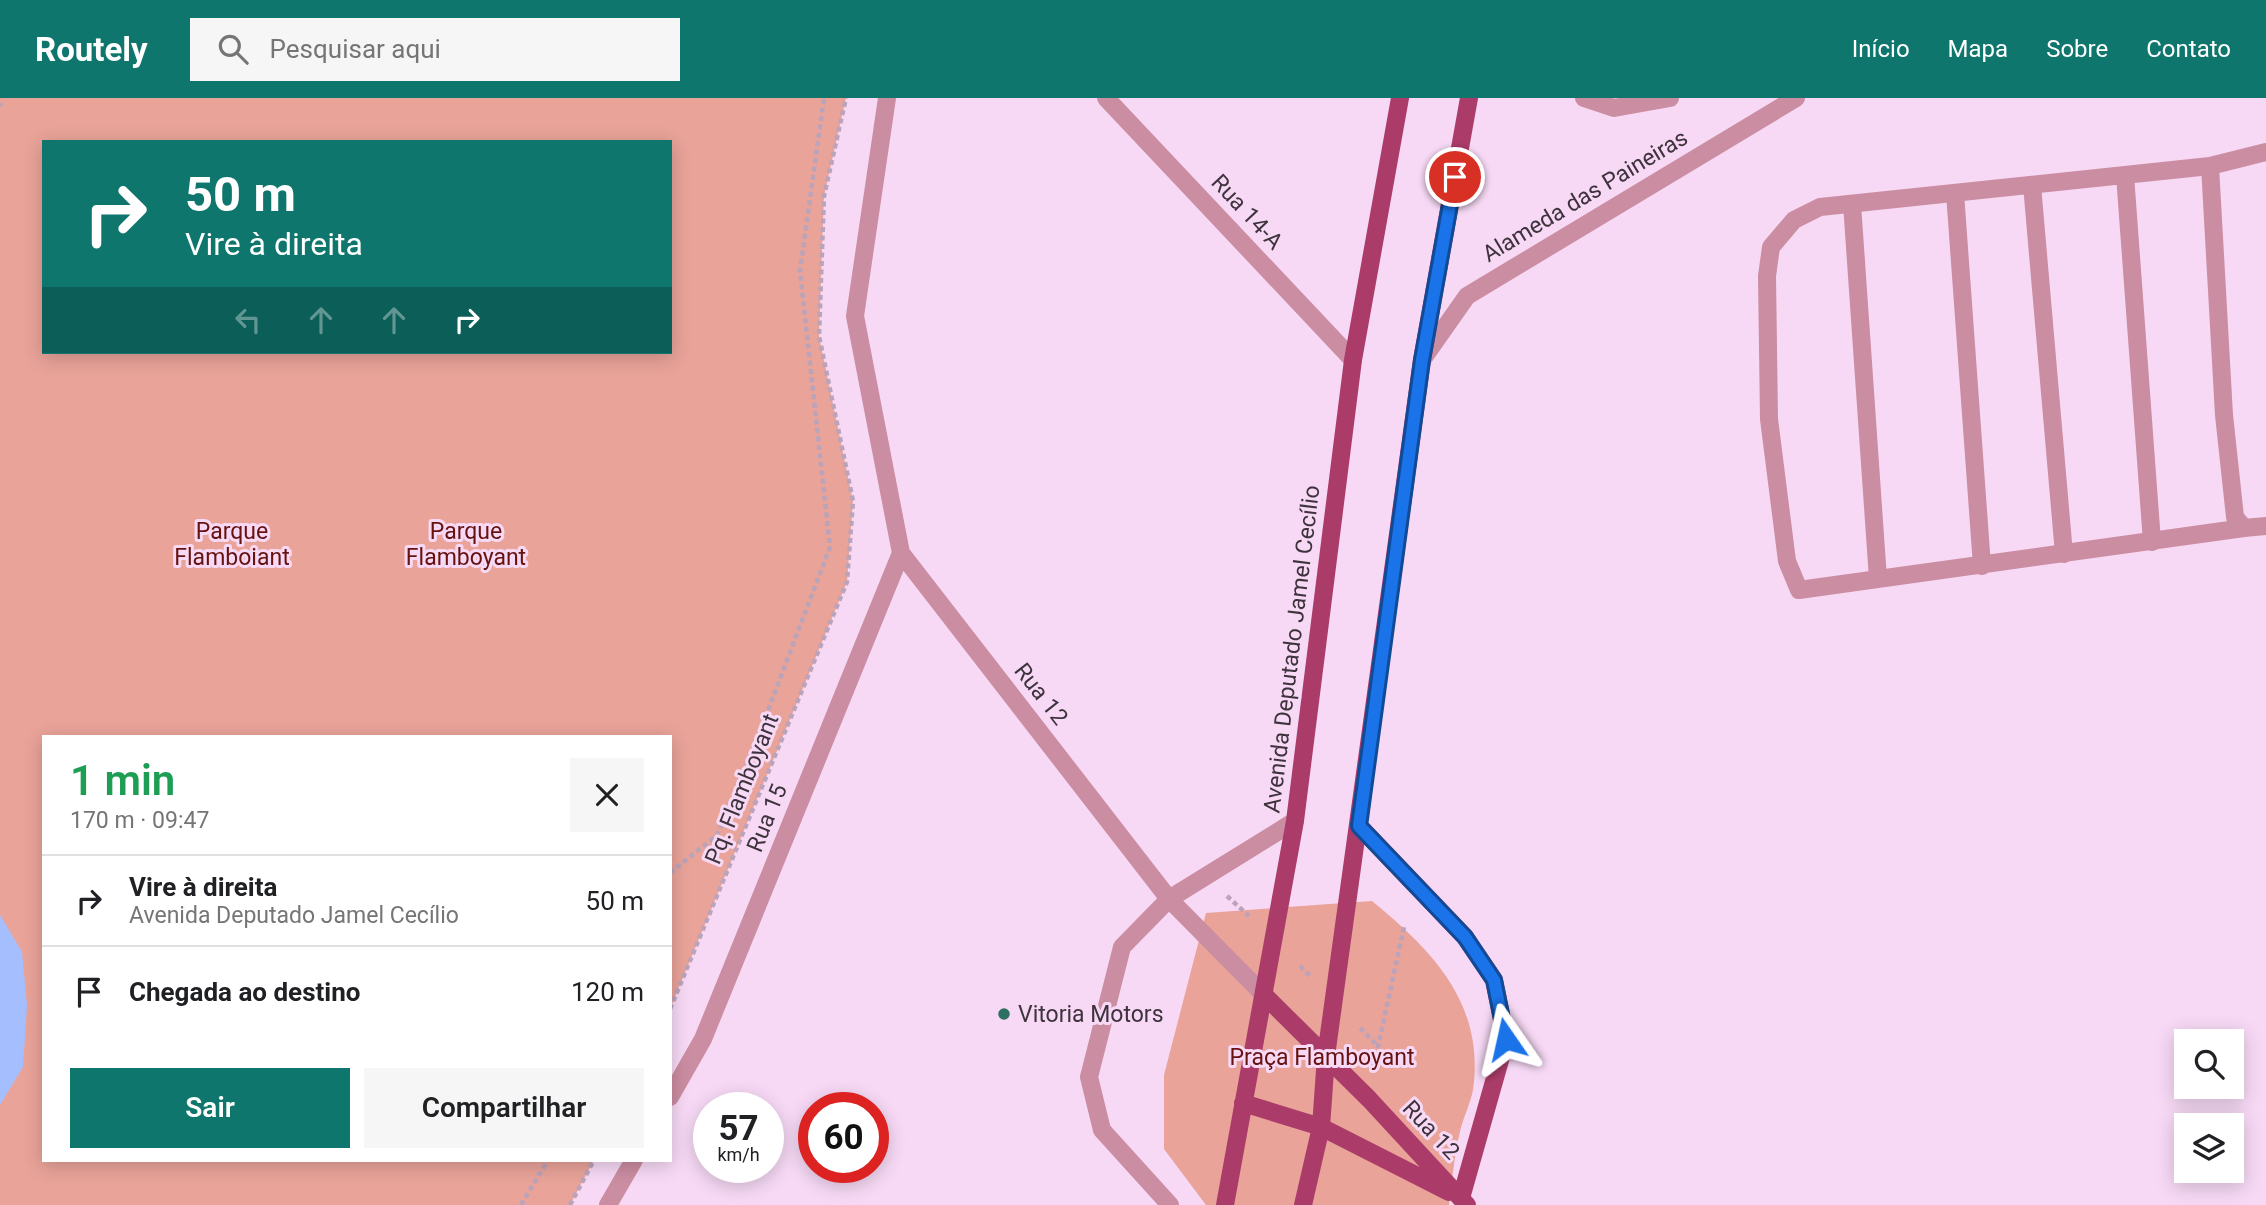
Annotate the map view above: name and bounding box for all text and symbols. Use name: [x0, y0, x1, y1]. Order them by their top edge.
search box: [190, 18, 680, 81]
text: Routely: [35, 30, 148, 69]
icon: search: [214, 30, 252, 68]
text: Pesquisar aqui: [270, 34, 441, 64]
text: Início: [1852, 35, 1910, 63]
text: Mapa: [1948, 35, 2008, 63]
text: Sobre: [2046, 35, 2108, 63]
text: Contato: [2146, 35, 2231, 63]
street label: Alameda das Paineiras: [1478, 124, 1692, 268]
pin: [1425, 147, 1485, 207]
icon: arrive: [1436, 158, 1474, 196]
text: 50 m: [185, 166, 296, 223]
icon: right: [70, 168, 161, 259]
street label: Rua 14-A: [1206, 169, 1288, 255]
text: Vire à direita: [185, 225, 363, 263]
icon: left: [229, 301, 267, 339]
icon: ahead: [302, 301, 340, 339]
icon: ahead: [375, 301, 413, 339]
icon: right: [448, 301, 486, 339]
street label: Avenida Deputado Jamel Cecílio: [1258, 484, 1326, 814]
park label: Parque Flamboiant: [174, 518, 290, 571]
park label: Parque Flamboyant: [406, 518, 526, 571]
street label: Rua 12: [1009, 658, 1074, 730]
street label: Pq. Flamboyant: [700, 710, 784, 868]
text: 1 min: [70, 756, 175, 805]
button: close: [570, 758, 644, 832]
street label: Rua 15: [741, 780, 793, 856]
text: 170 m · 09:47: [70, 807, 209, 834]
text: Vire à direita: [129, 872, 277, 902]
icon: right: [70, 882, 108, 920]
text: 50 m: [586, 886, 644, 916]
text: Avenida Deputado Jamel Cecílio: [129, 902, 459, 929]
icon: arrive: [70, 973, 108, 1011]
text: Chegada ao destino: [129, 977, 360, 1007]
text: 120 m: [571, 977, 644, 1007]
place label: Vitoria Motors: [1018, 1001, 1164, 1028]
position arrow: [1469, 1002, 1543, 1076]
marker: Vitoria Motors: [996, 1006, 1012, 1022]
map controls: [2174, 1029, 2244, 1183]
button: search: [2174, 1029, 2244, 1099]
park label: Praça Flamboyant: [1230, 1044, 1414, 1071]
button: Sair: [70, 1068, 350, 1148]
button: Compartilhar: [364, 1068, 644, 1148]
speed limit sign: 60: [798, 1092, 889, 1183]
street label: Rua 12: [1397, 1095, 1465, 1165]
text: 57: [718, 1108, 759, 1149]
button: layers: [2174, 1113, 2244, 1183]
text: km/h: [717, 1144, 760, 1165]

